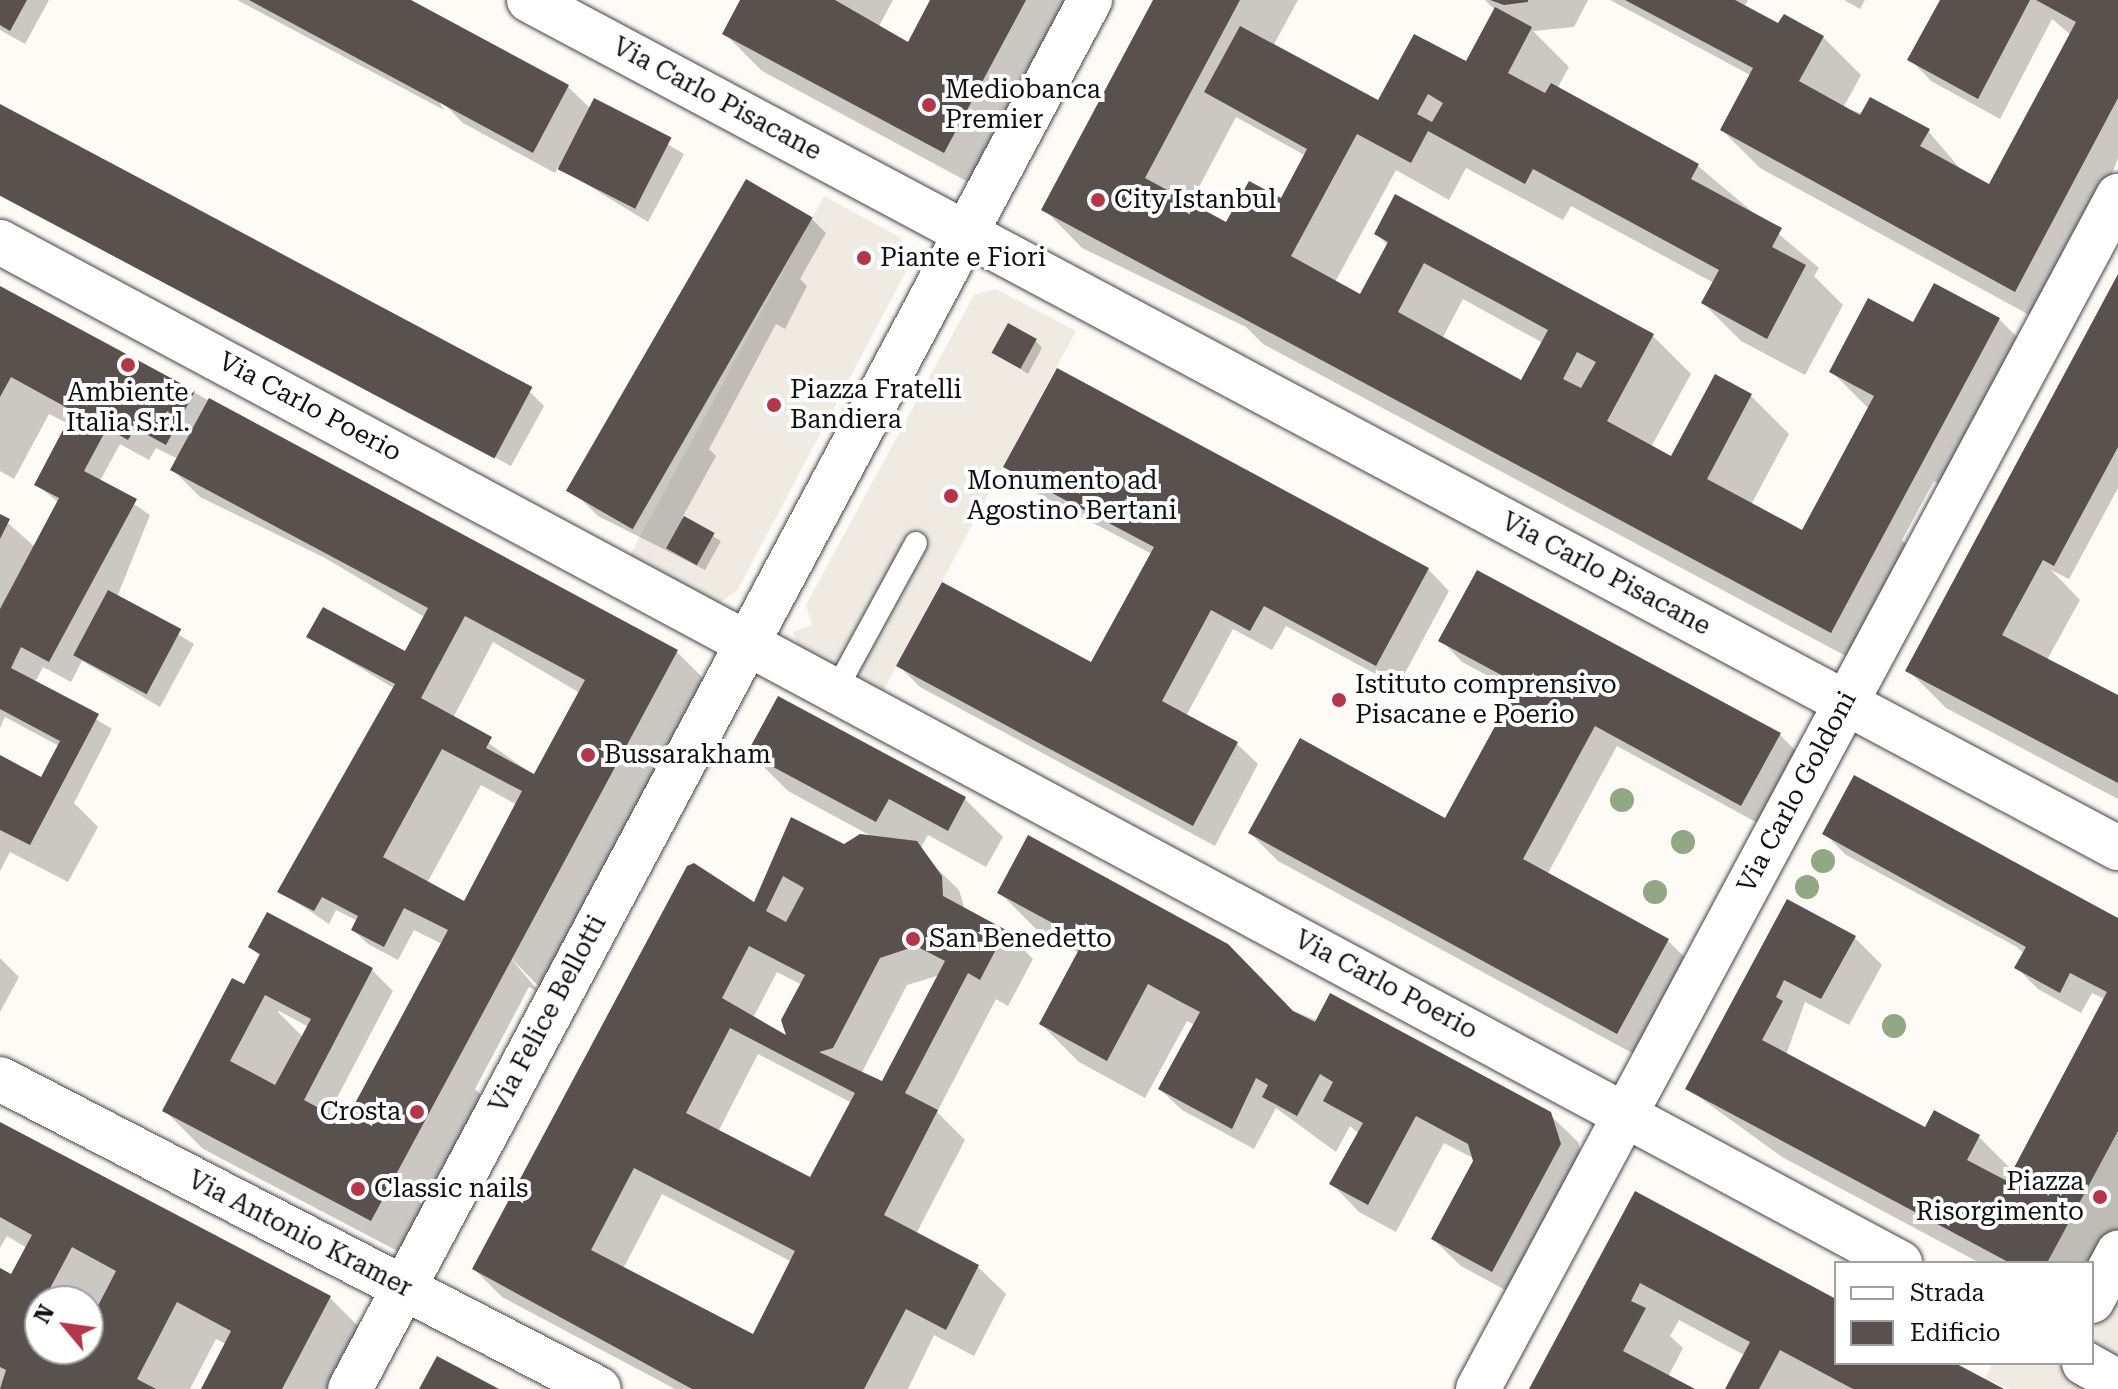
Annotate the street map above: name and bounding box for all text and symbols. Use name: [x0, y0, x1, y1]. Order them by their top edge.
street label: Via Carlo Pisacane: [607, 31, 827, 167]
place label: Mediobanca Premier: [945, 74, 1101, 136]
marker: Mediobanca Premier: [920, 96, 938, 114]
place label: City Istanbul: [1114, 184, 1276, 216]
marker: City Istanbul: [1089, 191, 1107, 209]
place label: Piante e Fiori: [880, 242, 1046, 274]
marker: Piante e Fiori: [855, 249, 873, 267]
street label: Via Carlo Poerio: [213, 346, 407, 468]
marker: Ambiente Italia S.r.l.: [119, 356, 137, 374]
place label: Piazza Fratelli Bandiera: [790, 374, 962, 436]
place label: Ambiente Italia S.r.l.: [66, 377, 190, 438]
marker: Piazza Fratelli Bandiera: [765, 396, 783, 414]
place label: Monumento ad Agostino Bertani: [967, 465, 1177, 526]
marker: Monumento ad Agostino Bertani: [942, 487, 960, 505]
street label: Via Carlo Pisacane: [1496, 506, 1716, 642]
place label: Istituto comprensivo Pisacane e Poerio: [1355, 669, 1617, 730]
street label: Via Carlo Goldoni: [1731, 686, 1863, 898]
marker: Istituto comprensivo Pisacane e Poerio: [1330, 691, 1348, 709]
place label: Bussarakham: [604, 739, 771, 771]
marker: Bussarakham: [579, 746, 597, 764]
street label: Via Felice Bellotti: [483, 910, 613, 1118]
place label: San Benedetto: [929, 923, 1112, 955]
street label: Via Carlo Poerio: [1289, 924, 1483, 1046]
marker: San Benedetto: [904, 930, 922, 948]
place label: Crosta: [320, 1096, 401, 1128]
marker: Crosta: [408, 1103, 426, 1121]
street label: Via Antonio Kramer: [183, 1164, 417, 1304]
place label: Piazza Risorgimento: [1916, 1166, 2084, 1228]
place label: Classic nails: [374, 1173, 528, 1205]
marker: Classic nails: [349, 1180, 367, 1198]
marker: Piazza Risorgimento: [2091, 1188, 2109, 1206]
legend: [1834, 1261, 2094, 1365]
text: Strada: [1910, 1279, 1985, 1307]
north arrow: [24, 1285, 104, 1365]
text: N: [29, 1301, 59, 1328]
text: Edificio: [1910, 1319, 2001, 1347]

